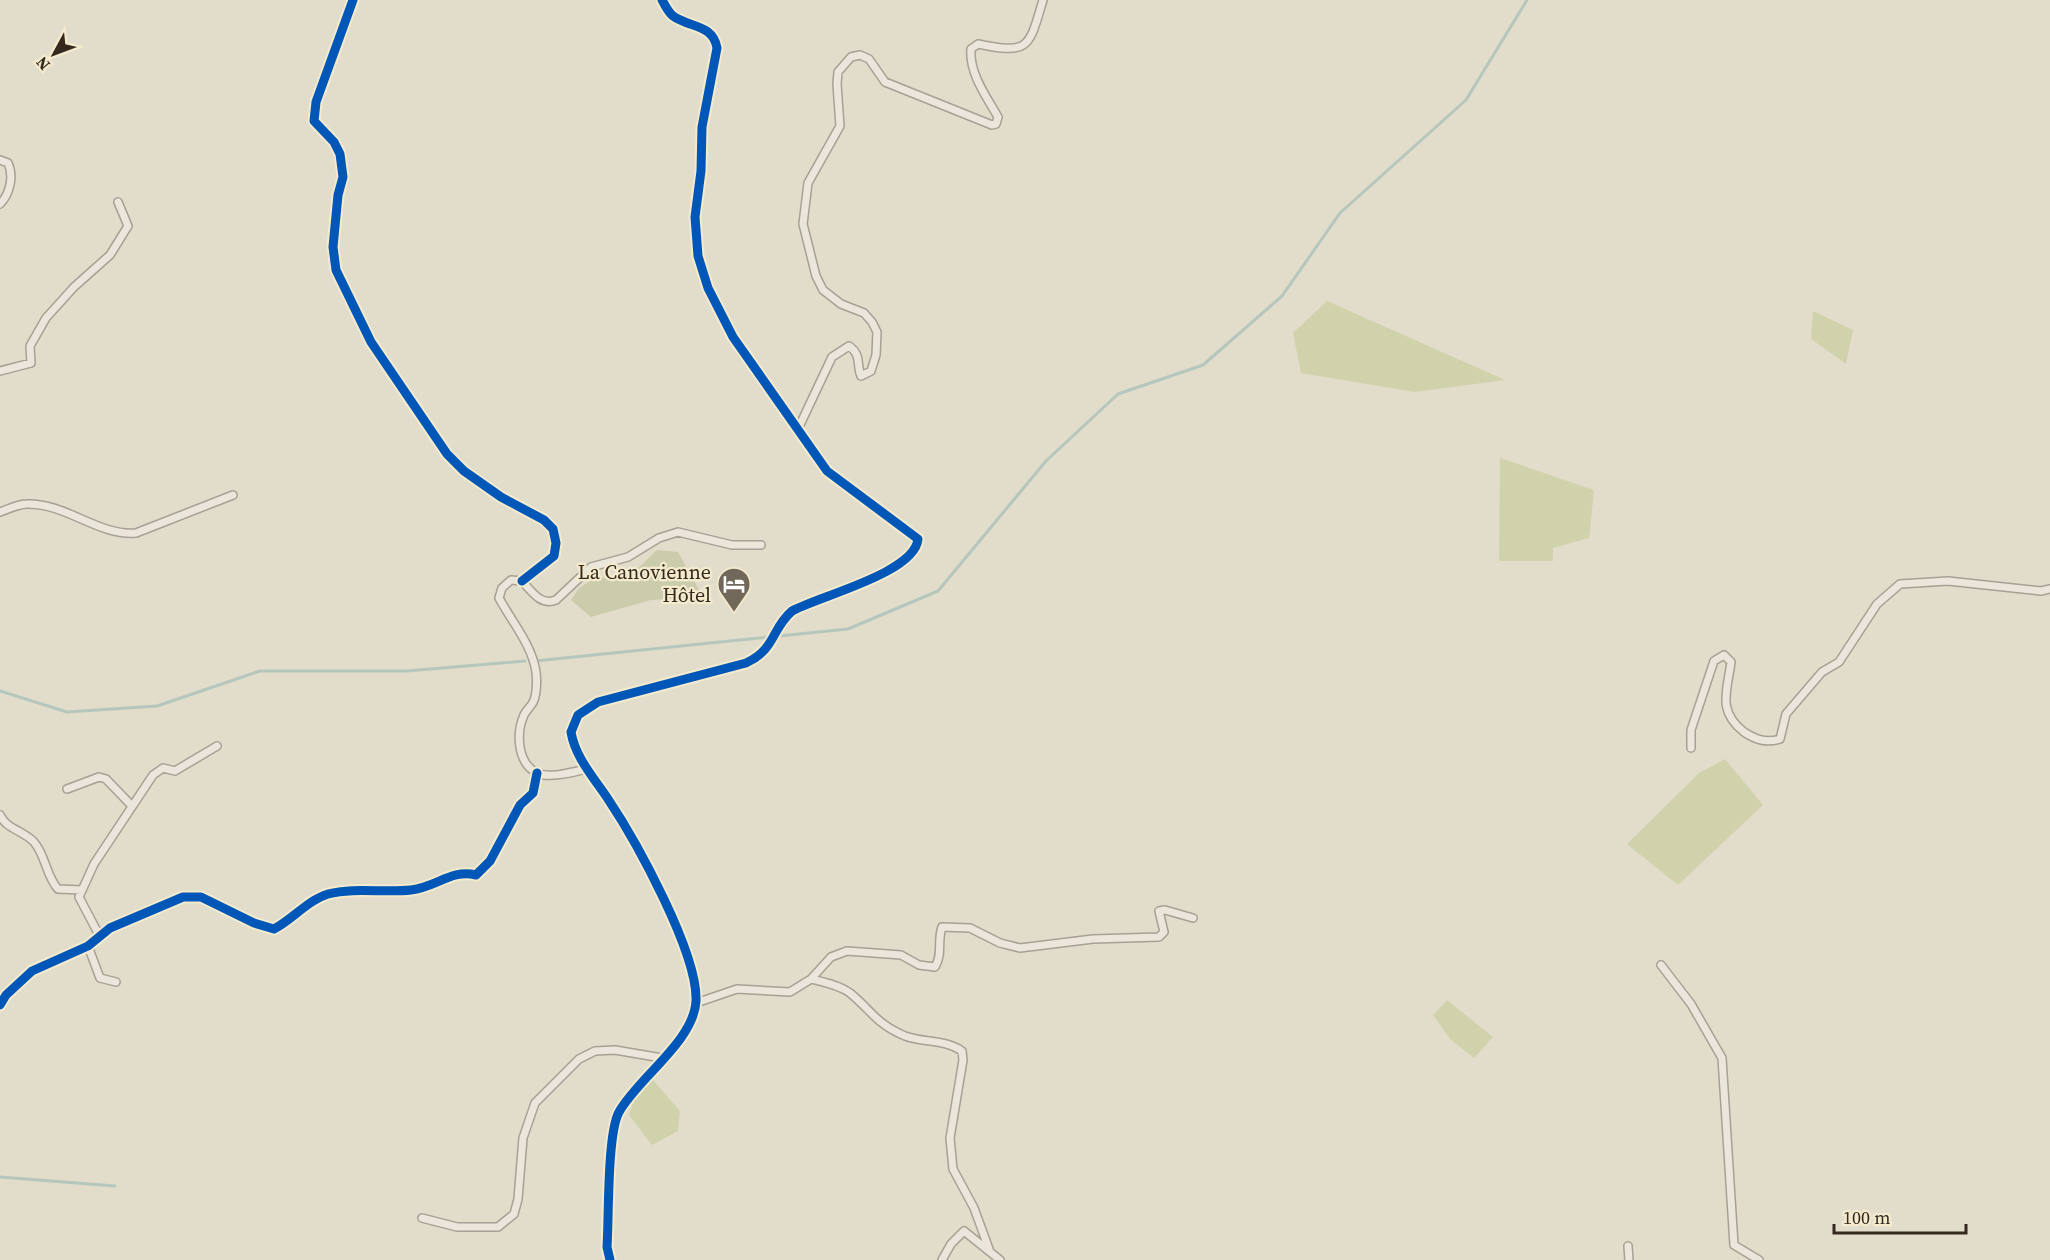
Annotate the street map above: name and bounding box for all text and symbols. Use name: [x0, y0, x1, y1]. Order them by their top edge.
north arrow: [24, 24, 84, 84]
text: N: [30, 52, 55, 75]
place label: La Canovienne Hôtel: [578, 558, 711, 609]
hotel icon: La Canovienne Hôtel: [716, 566, 752, 613]
scale bar: [1834, 1197, 1966, 1235]
text: 100 m: [1843, 1205, 1890, 1230]

